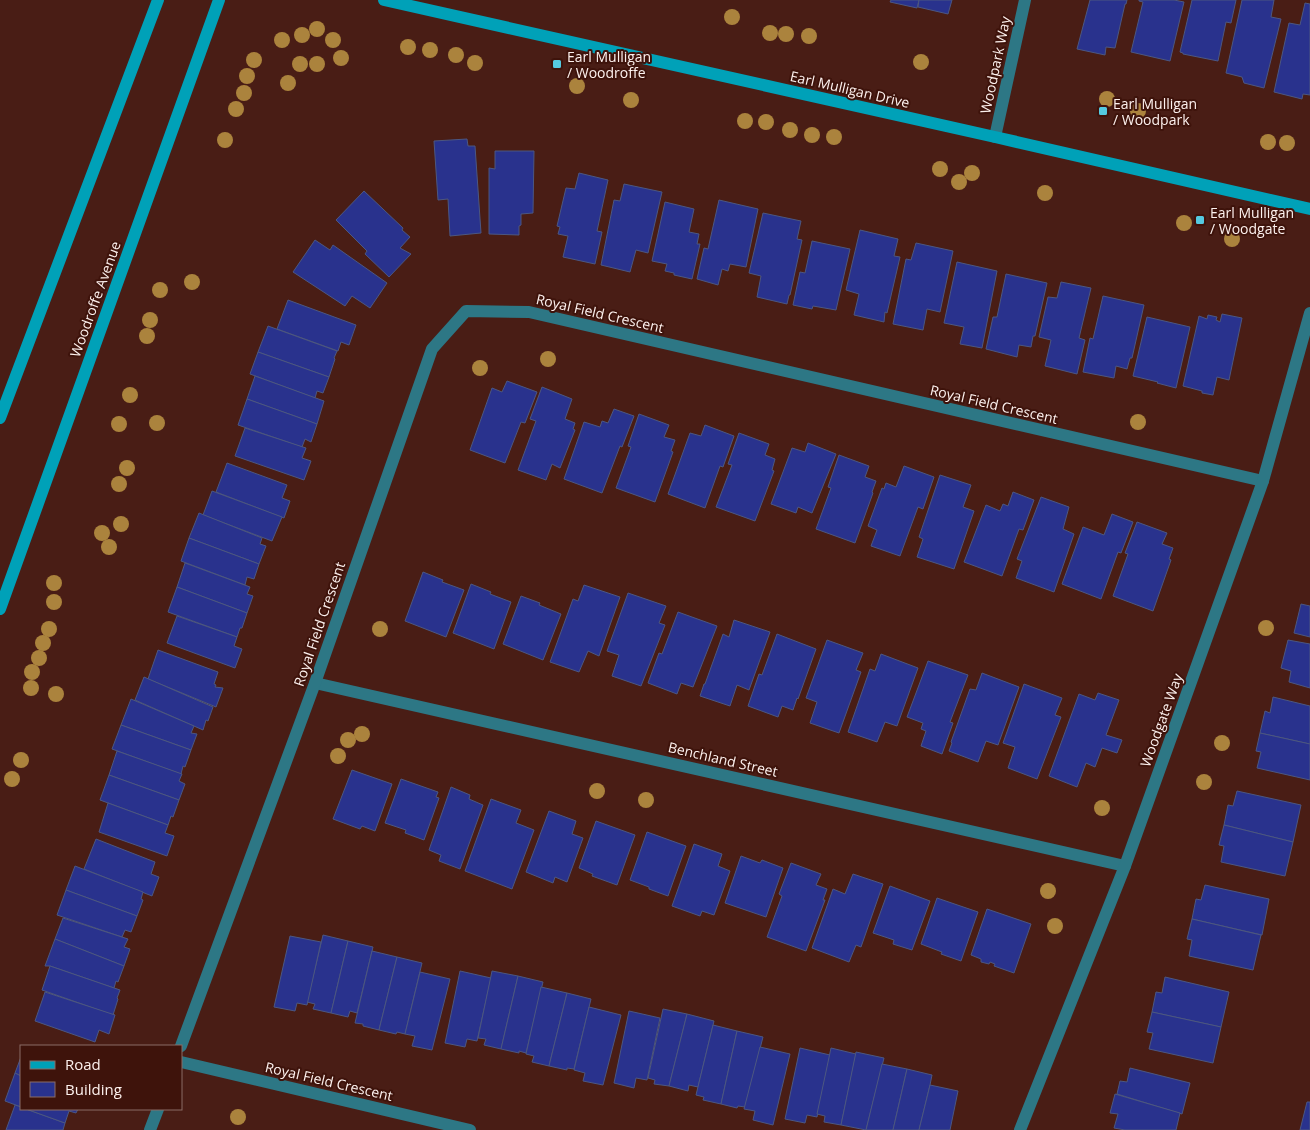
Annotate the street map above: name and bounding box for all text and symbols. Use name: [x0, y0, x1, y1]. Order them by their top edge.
street label: Woodpark Way: [975, 14, 1015, 115]
place label: Earl Mulligan / Woodroffe: [567, 47, 651, 82]
marker: Earl Mulligan / Woodroffe: [551, 58, 563, 70]
street label: Earl Mulligan Drive: [788, 66, 912, 112]
place label: Earl Mulligan / Woodpark: [1113, 94, 1197, 129]
marker: Earl Mulligan / Woodpark: [1097, 105, 1109, 117]
place label: Earl Mulligan / Woodgate: [1210, 203, 1294, 238]
marker: Earl Mulligan / Woodgate: [1194, 214, 1206, 226]
street label: Woodroffe Avenue: [65, 238, 125, 360]
street label: Royal Field Crescent: [534, 289, 666, 337]
street label: Royal Field Crescent: [928, 380, 1060, 428]
street label: Royal Field Crescent: [289, 559, 349, 689]
street label: Woodgate Way: [1135, 670, 1187, 769]
street label: Benchland Street: [666, 737, 780, 781]
legend: [20, 1045, 182, 1110]
text: Road: [65, 1054, 101, 1074]
street label: Royal Field Crescent: [263, 1057, 395, 1105]
text: Building: [65, 1079, 122, 1099]

